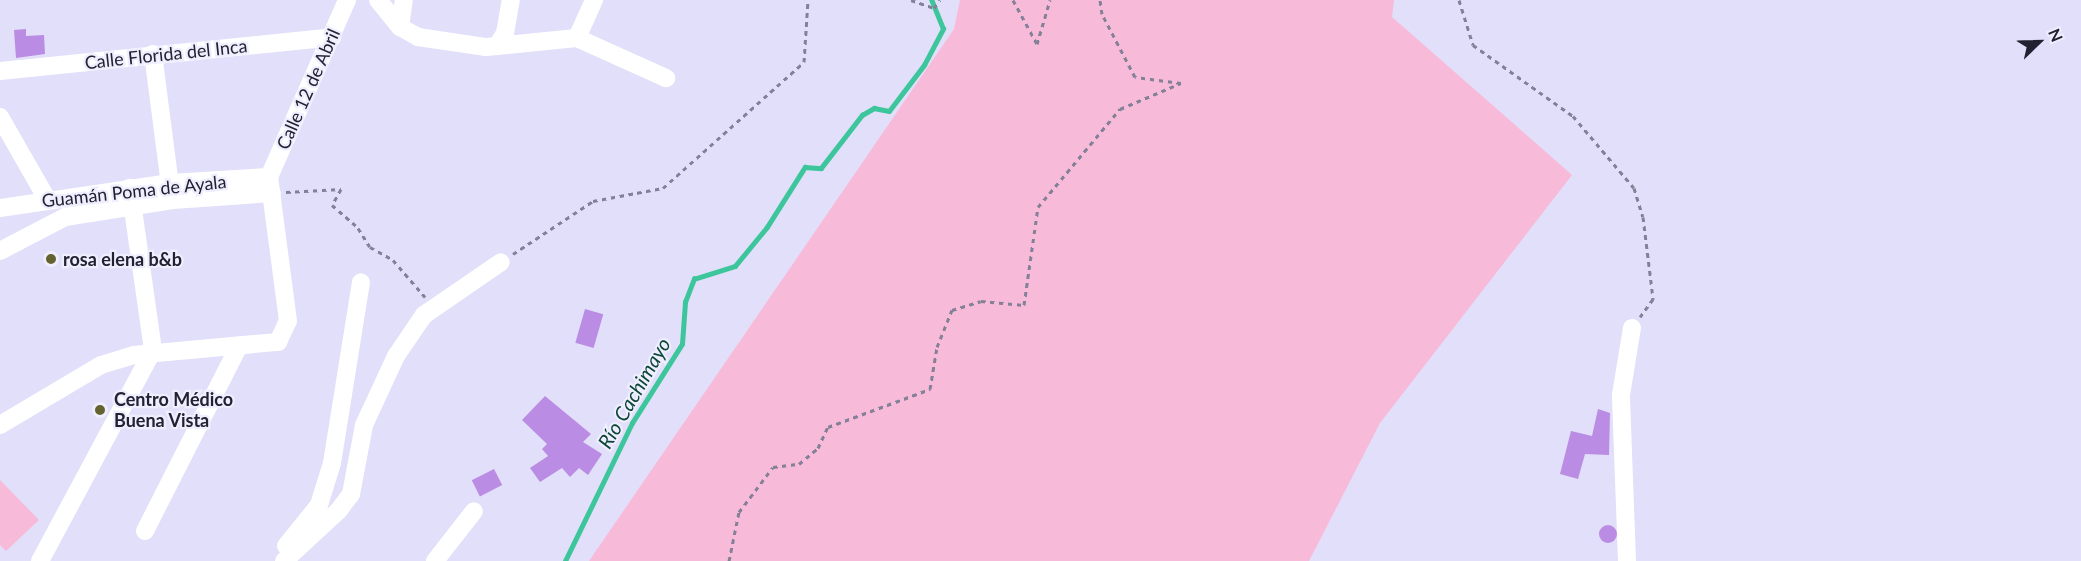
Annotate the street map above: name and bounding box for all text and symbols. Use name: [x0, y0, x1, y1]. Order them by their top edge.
north arrow: [2009, 12, 2069, 72]
street label: Calle 12 de Abril: [272, 25, 344, 153]
text: N: [2045, 25, 2067, 44]
street label: Calle Florida del Inca: [84, 35, 248, 73]
street label: Guamán Poma de Ayala: [40, 171, 228, 211]
place label: rosa elena b&b: [63, 248, 182, 270]
marker: rosa elena b&b: [44, 252, 58, 266]
water label: Río Cachimayo: [593, 333, 675, 453]
place label: Centro Médico Buena Vista: [114, 389, 233, 432]
marker: Centro Médico Buena Vista: [91, 401, 109, 419]

